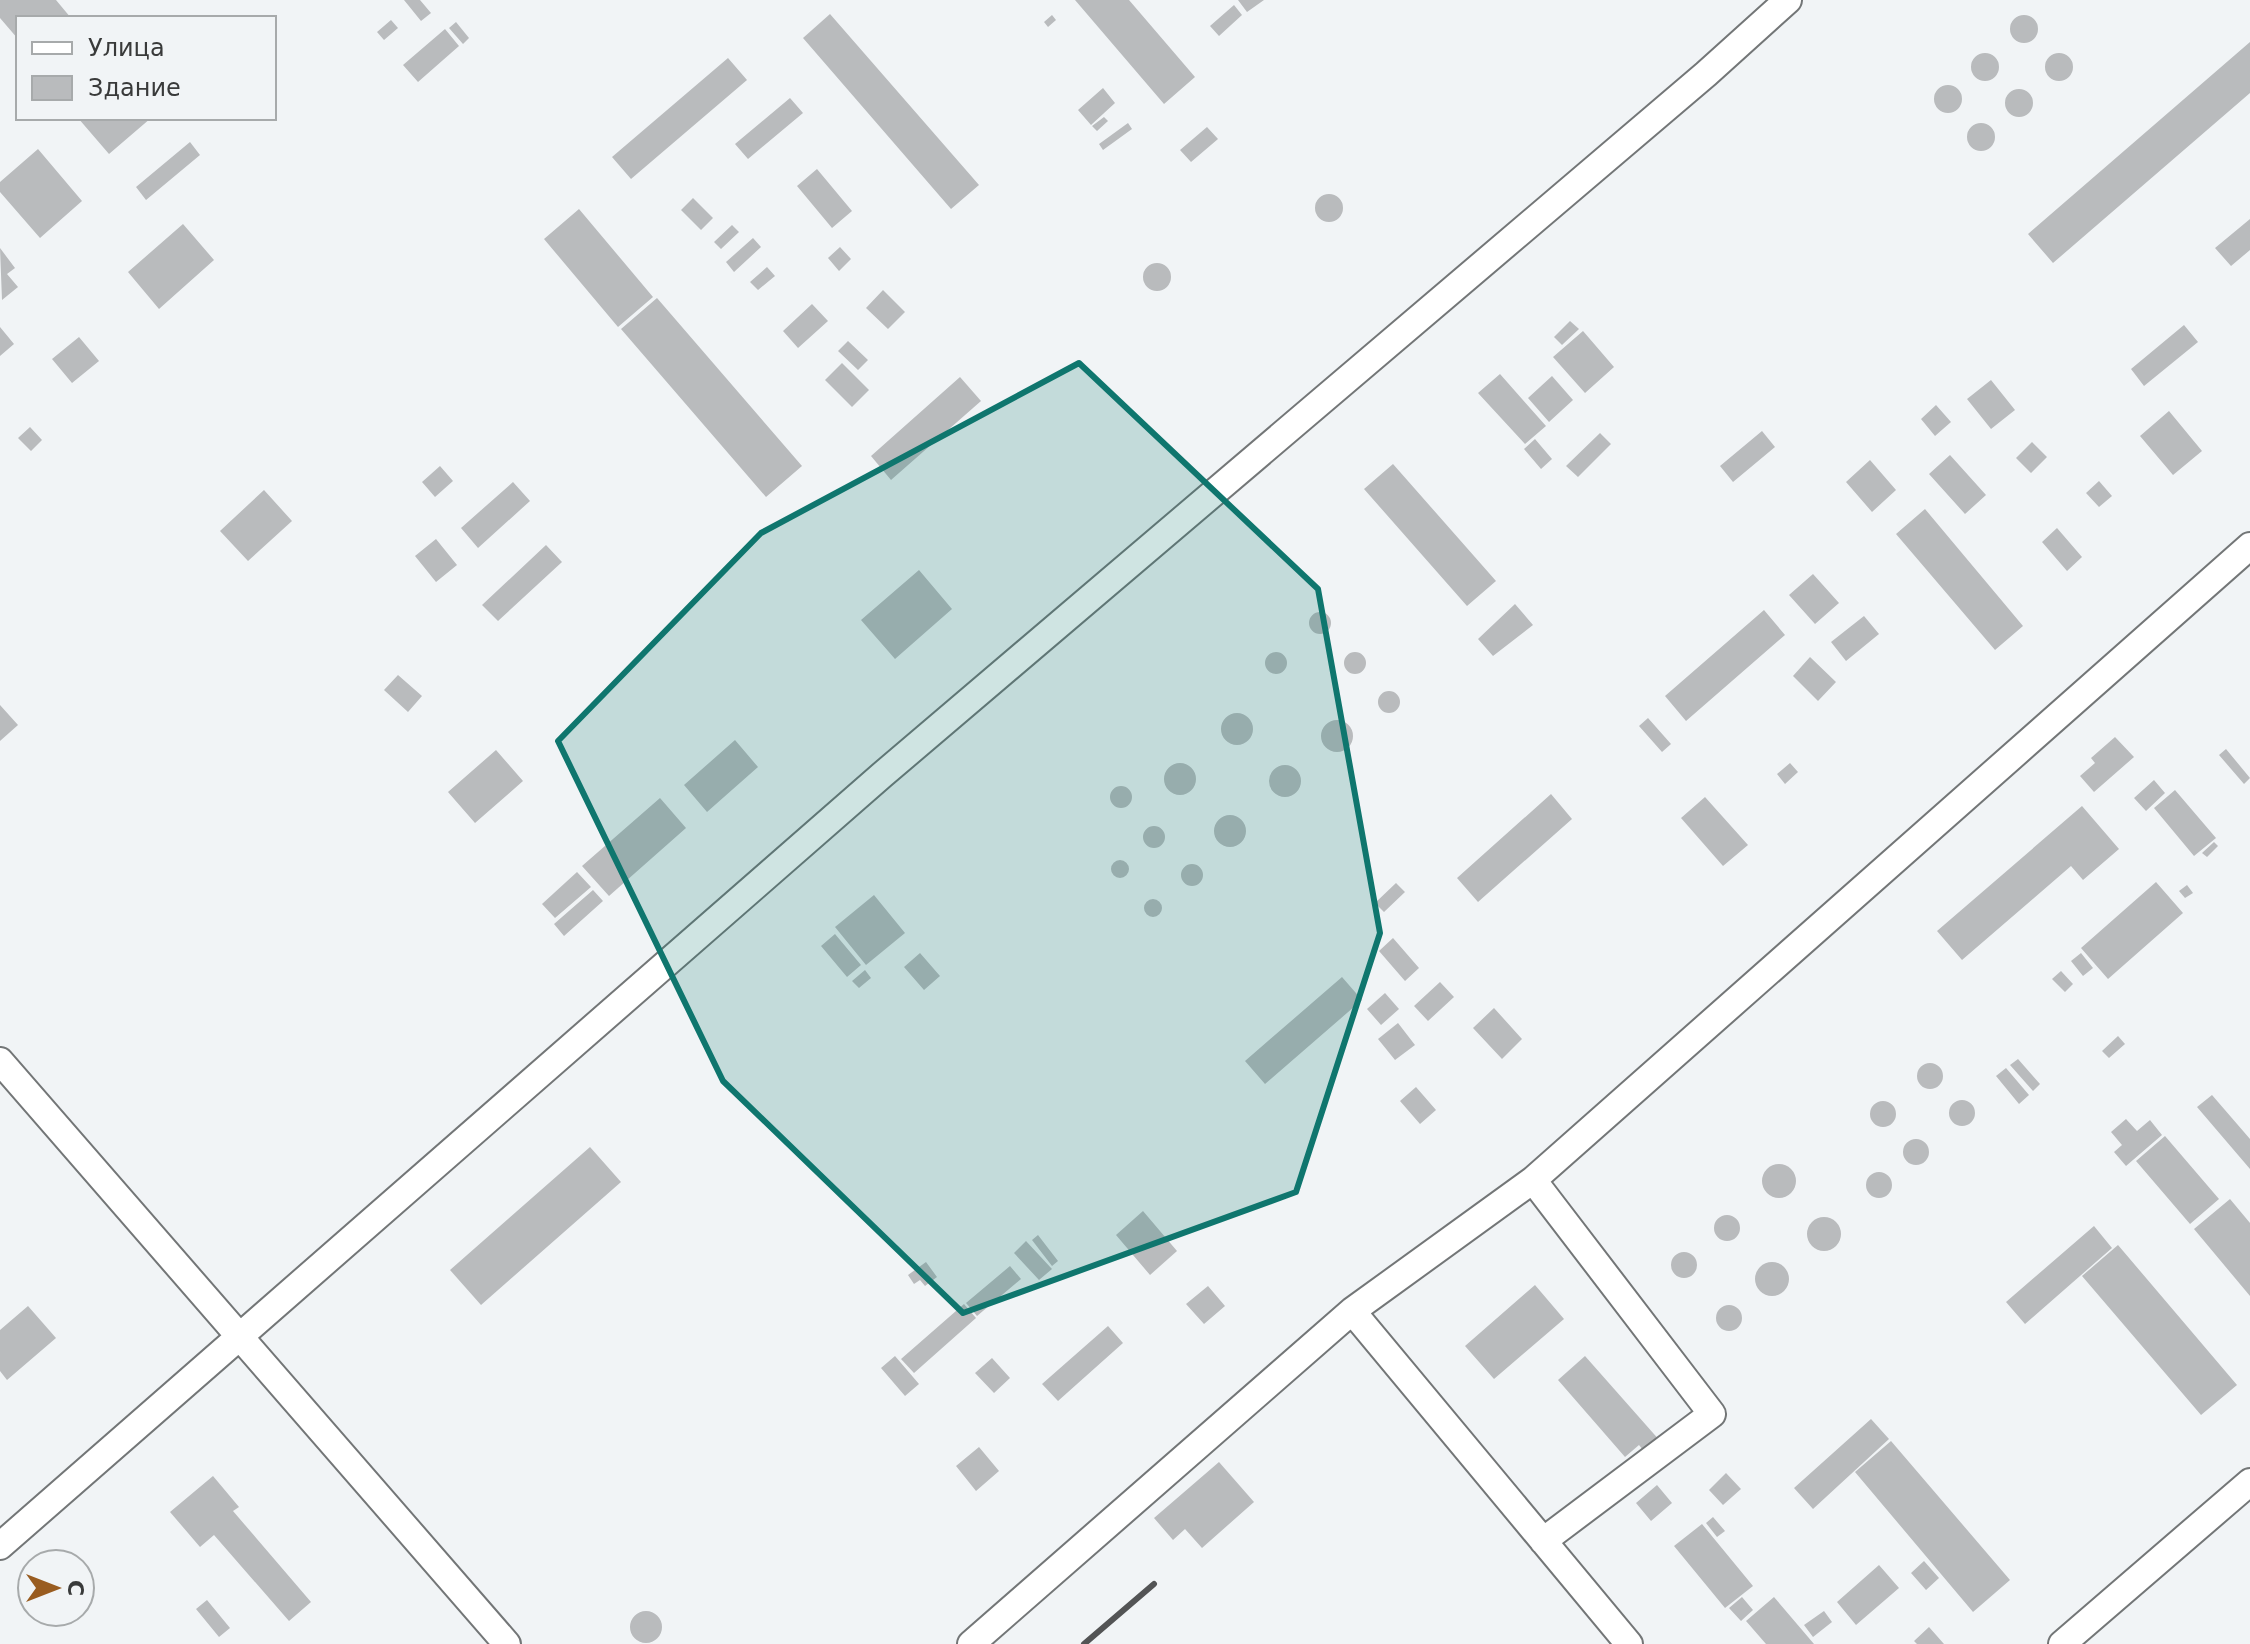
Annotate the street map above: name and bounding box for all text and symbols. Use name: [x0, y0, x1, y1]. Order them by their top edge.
legend: [16, 16, 276, 120]
text: Улица: [88, 34, 165, 62]
text: Здание: [88, 74, 181, 102]
north arrow: [16, 1548, 96, 1628]
text: С: [63, 1580, 88, 1596]

